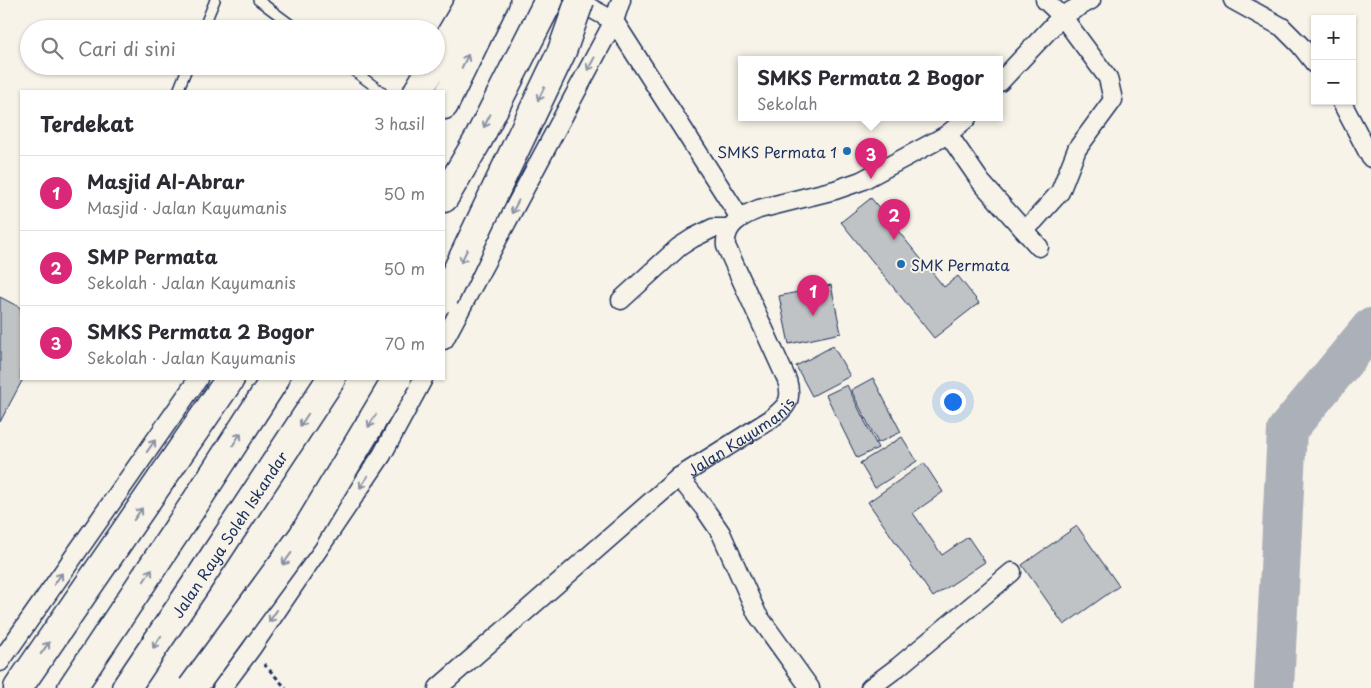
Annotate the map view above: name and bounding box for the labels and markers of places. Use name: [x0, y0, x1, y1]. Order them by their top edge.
pin: 3: [855, 138, 887, 179]
place label: SMKS Permata 1: [717, 140, 837, 163]
marker: SMKS Permata 1: [841, 145, 853, 157]
pin: 2: [878, 199, 910, 240]
place label: SMK Permata: [911, 253, 1010, 276]
marker: SMK Permata: [895, 258, 907, 270]
pin: 1: [797, 275, 829, 316]

